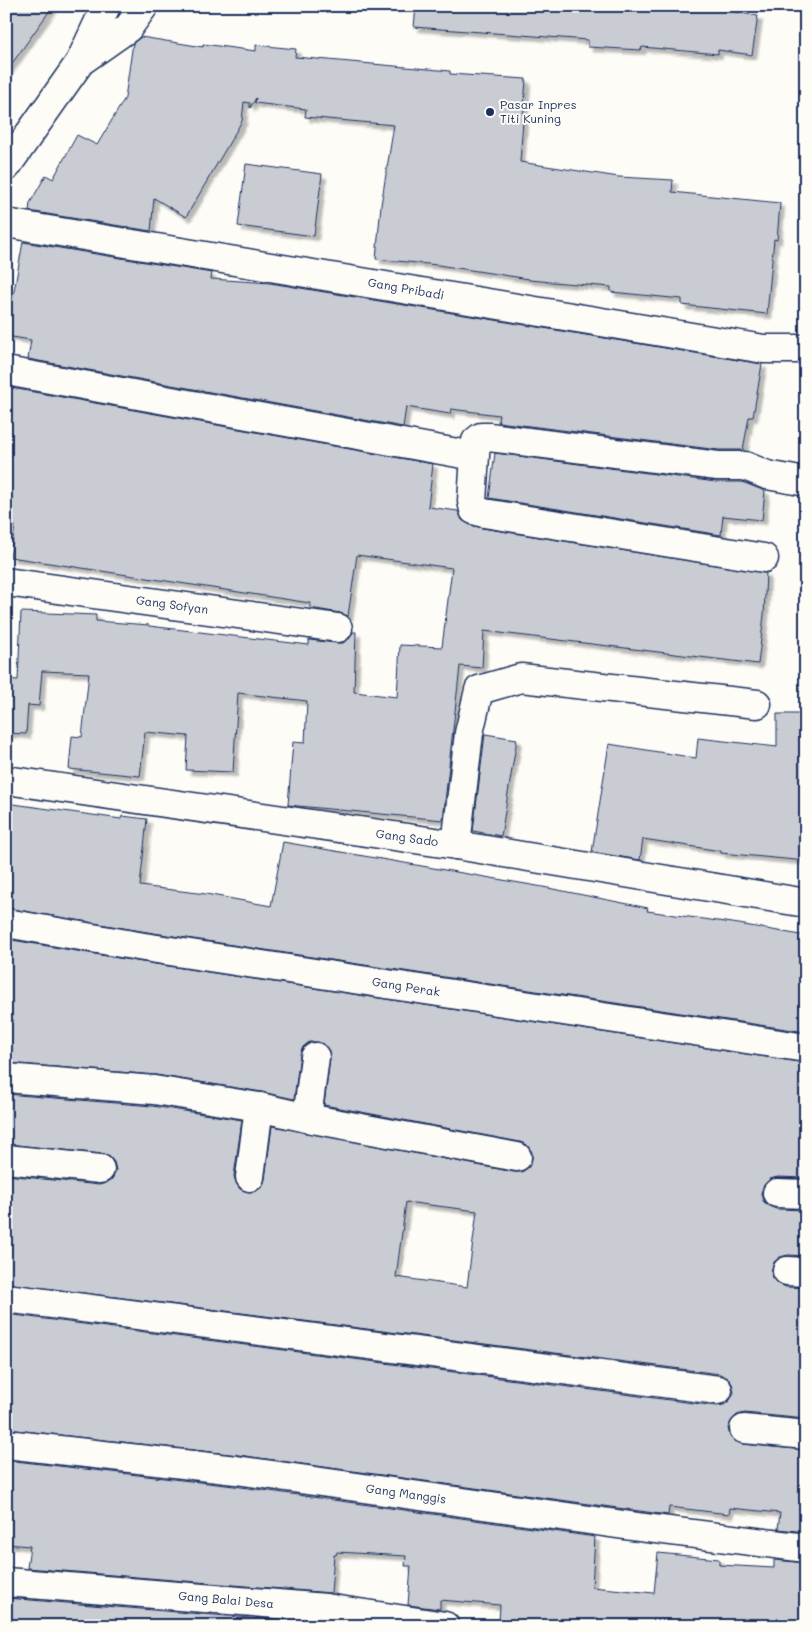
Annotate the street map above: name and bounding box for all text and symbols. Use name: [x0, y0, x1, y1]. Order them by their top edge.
place label: Pasar Inpres Titi Kuning: [500, 96, 577, 126]
marker: Pasar Inpres Titi Kuning: [484, 106, 496, 118]
street label: Gang Pribadi: [367, 273, 446, 303]
street label: Gang Sofyan: [135, 591, 209, 617]
street label: Gang Sado: [375, 825, 439, 849]
street label: Gang Perak: [371, 973, 441, 999]
street label: Gang Manggis: [365, 1479, 447, 1507]
street label: Gang Balai Desa: [178, 1587, 274, 1611]

